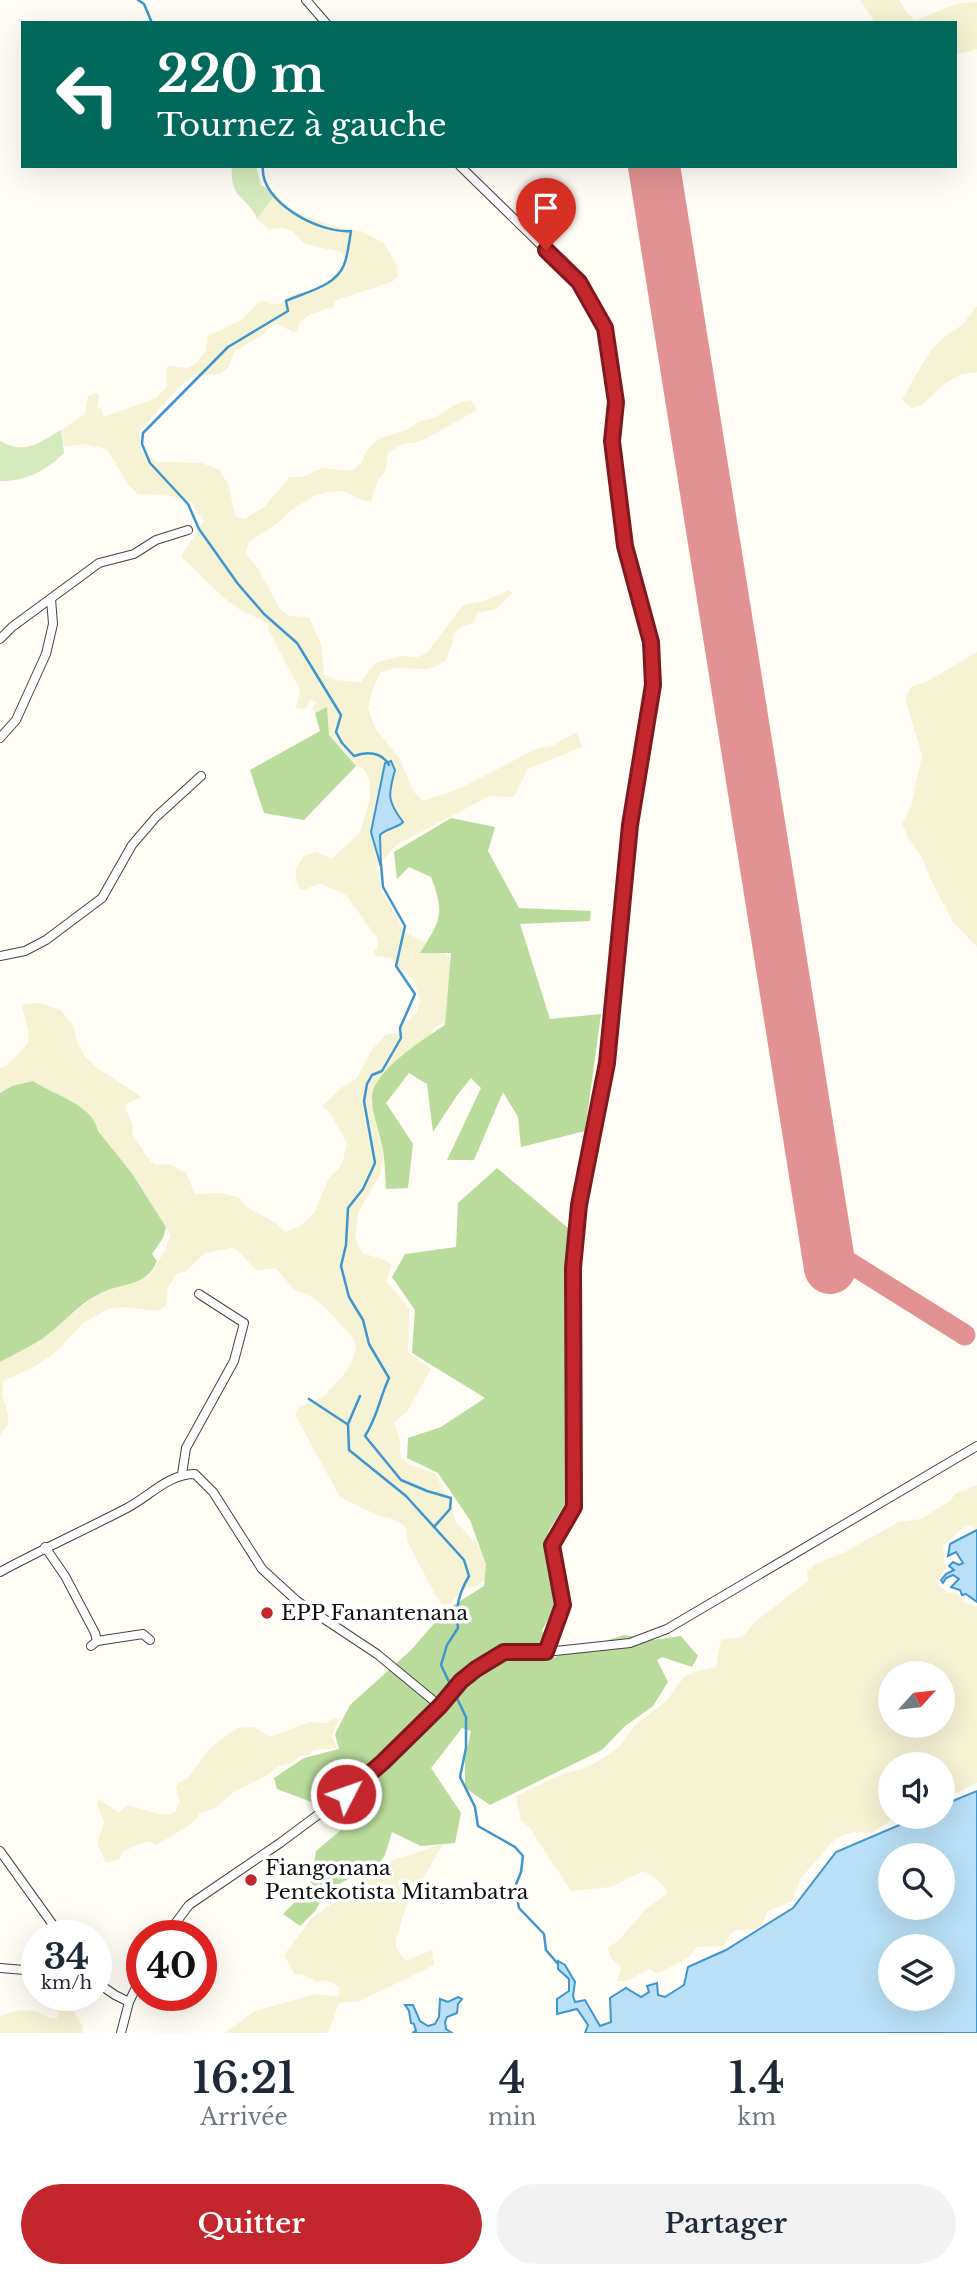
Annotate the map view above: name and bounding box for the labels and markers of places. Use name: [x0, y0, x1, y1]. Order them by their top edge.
pin: [516, 178, 576, 250]
place label: EPP Fanantenana: [281, 1600, 469, 1626]
marker: EPP Fanantenana: [259, 1605, 275, 1621]
place label: Fiangonana Pentekotista Mitambatra: [265, 1855, 529, 1905]
marker: Fiangonana Pentekotista Mitambatra: [243, 1872, 259, 1888]

